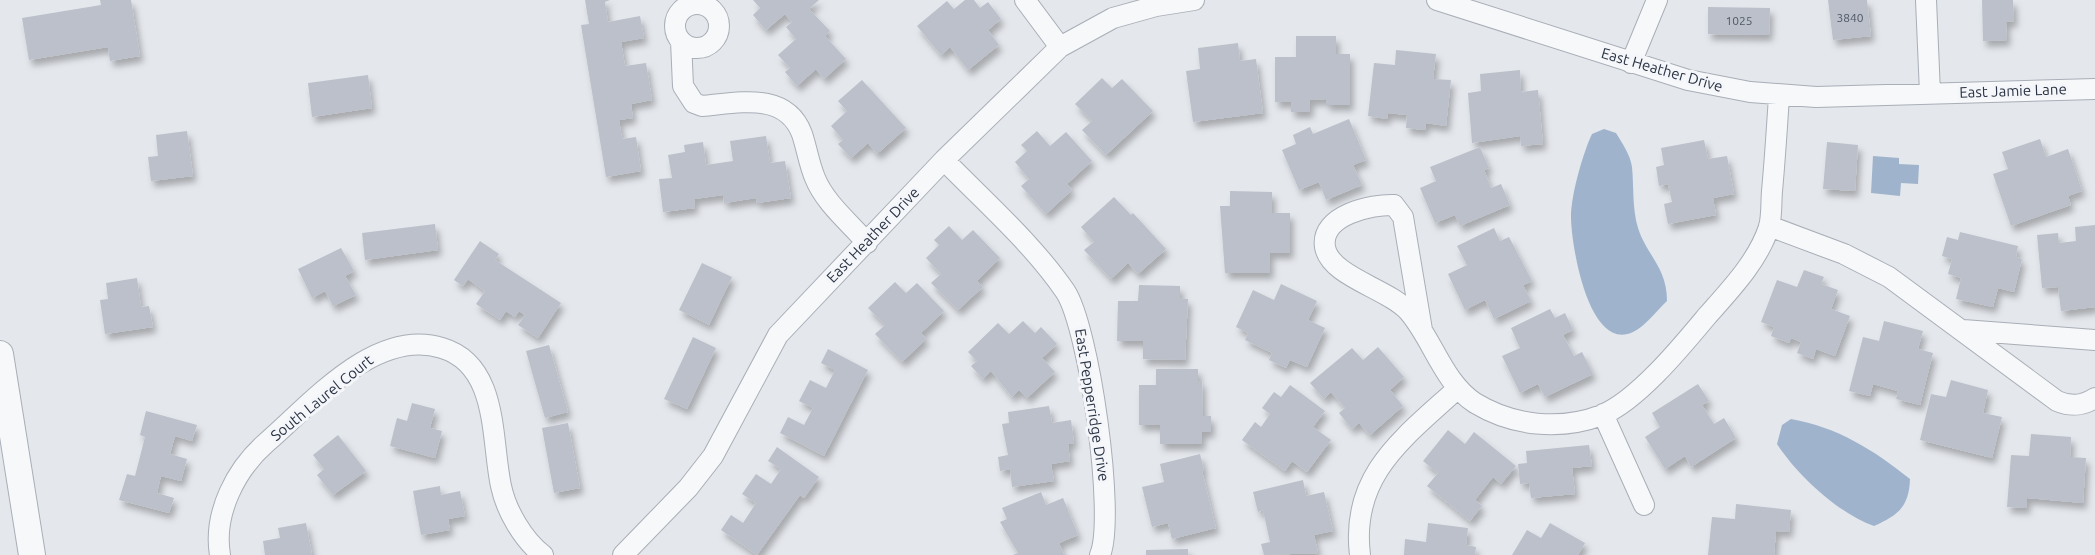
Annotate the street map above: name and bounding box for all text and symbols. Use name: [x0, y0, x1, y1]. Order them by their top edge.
house number: 3840: [1836, 11, 1864, 24]
house number: 1025: [1725, 14, 1753, 27]
street label: East Heather Drive: [1599, 44, 1725, 95]
street label: East Jamie Lane: [1959, 80, 2067, 101]
street label: East Heather Drive: [823, 184, 922, 286]
street label: East Pepperridge Drive: [1072, 327, 1113, 482]
street label: South Laurel Court: [267, 351, 376, 444]

